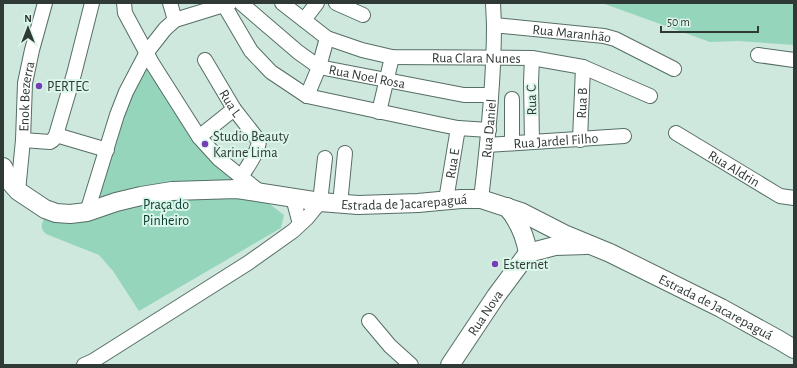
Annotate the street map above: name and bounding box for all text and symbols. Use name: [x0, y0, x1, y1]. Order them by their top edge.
north arrow: [8, 8, 48, 48]
scale bar: [661, 8, 758, 34]
text: N: [24, 13, 32, 24]
text: 50 m: [667, 16, 690, 28]
street label: Rua Maranhão: [532, 23, 613, 46]
street label: Rua Clara Nunes: [432, 51, 521, 66]
street label: Enok Bezerra: [17, 60, 38, 132]
street label: Rua Noel Rosa: [327, 63, 407, 92]
place label: PERTEC: [47, 80, 89, 94]
marker: PERTEC: [34, 81, 44, 91]
street label: Rua C: [525, 85, 539, 115]
street label: Rua L: [216, 87, 244, 120]
street label: Rua B: [575, 87, 590, 119]
street label: Rua Daniel: [480, 98, 499, 159]
place label: Studio Beauty Karine Lima: [213, 130, 289, 160]
street label: Rua Jardel Filho: [513, 132, 599, 151]
marker: Studio Beauty Karine Lima: [200, 139, 210, 149]
street label: Rua E: [444, 147, 462, 180]
street label: Rua Aldrin: [705, 148, 762, 190]
street label: Estrada de Jacarepaguá: [340, 193, 468, 213]
park label: Praça do Pinheiro: [143, 198, 189, 228]
place label: Esternet: [503, 258, 549, 272]
marker: Esternet: [490, 259, 500, 269]
street label: Estrada de Jacarepaguá: [656, 272, 775, 343]
street label: Rua Nova: [466, 287, 506, 338]

